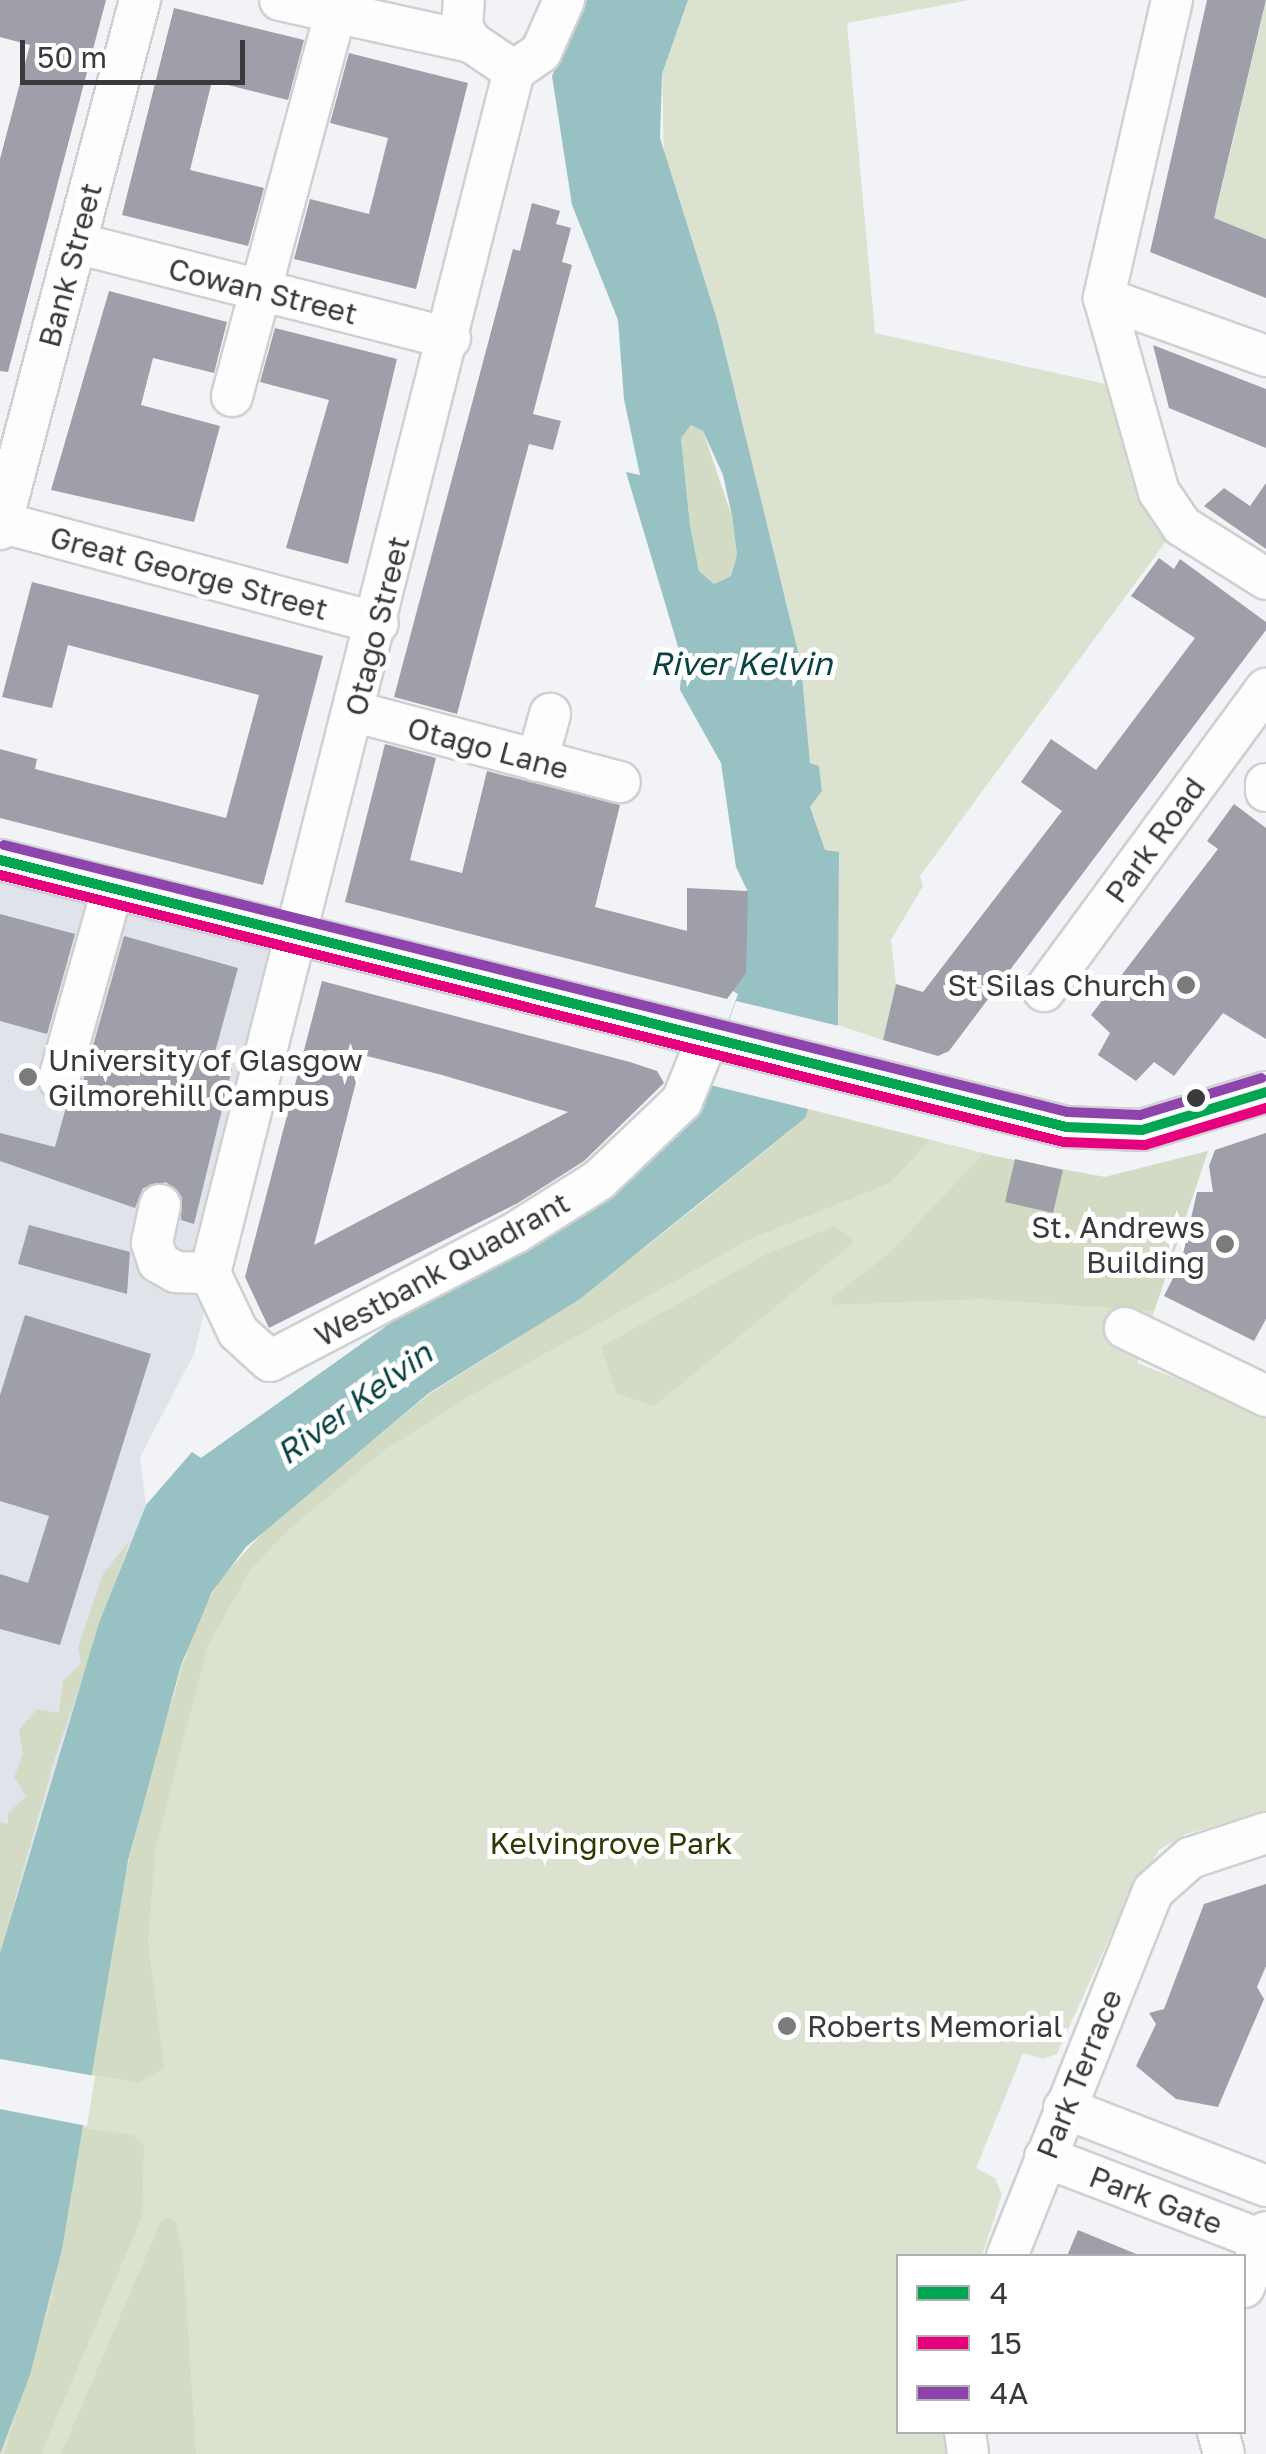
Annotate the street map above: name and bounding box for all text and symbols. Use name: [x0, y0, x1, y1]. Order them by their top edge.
scale bar: [25, 20, 250, 82]
text: 50 m: [37, 39, 107, 75]
street label: Bank Street: [31, 179, 109, 351]
street label: Cowan Street: [165, 250, 361, 332]
street label: Great George Street: [46, 519, 332, 627]
street label: Otago Street: [337, 532, 417, 720]
water label: River Kelvin: [650, 644, 832, 682]
street label: Otago Lane: [404, 709, 572, 787]
street label: Park Road: [1098, 770, 1212, 910]
place label: St Silas Church: [948, 967, 1166, 1003]
marker: St Silas Church: [1175, 974, 1197, 996]
place label: University of Glasgow Gilmorehill Campus: [48, 1042, 363, 1112]
marker: University of Glasgow Gilmorehill Campus: [17, 1066, 39, 1088]
unlabelled marker: [1186, 1088, 1206, 1108]
street label: Westbank Quadrant: [308, 1184, 576, 1354]
place label: St. Andrews Building: [1031, 1209, 1205, 1280]
marker: St. Andrews Building: [1214, 1233, 1236, 1255]
water label: River Kelvin: [269, 1334, 439, 1472]
park label: Kelvingrove Park: [489, 1825, 733, 1861]
street label: Park Terrace: [1029, 1984, 1129, 2164]
place label: Roberts Memorial: [807, 2008, 1063, 2044]
marker: Roberts Memorial: [776, 2015, 798, 2037]
street label: Park Gate: [1084, 2158, 1228, 2242]
legend: [896, 2254, 1246, 2434]
text: 4: [990, 2275, 1008, 2311]
text: 15: [990, 2325, 1022, 2361]
text: 4A: [990, 2375, 1028, 2411]

